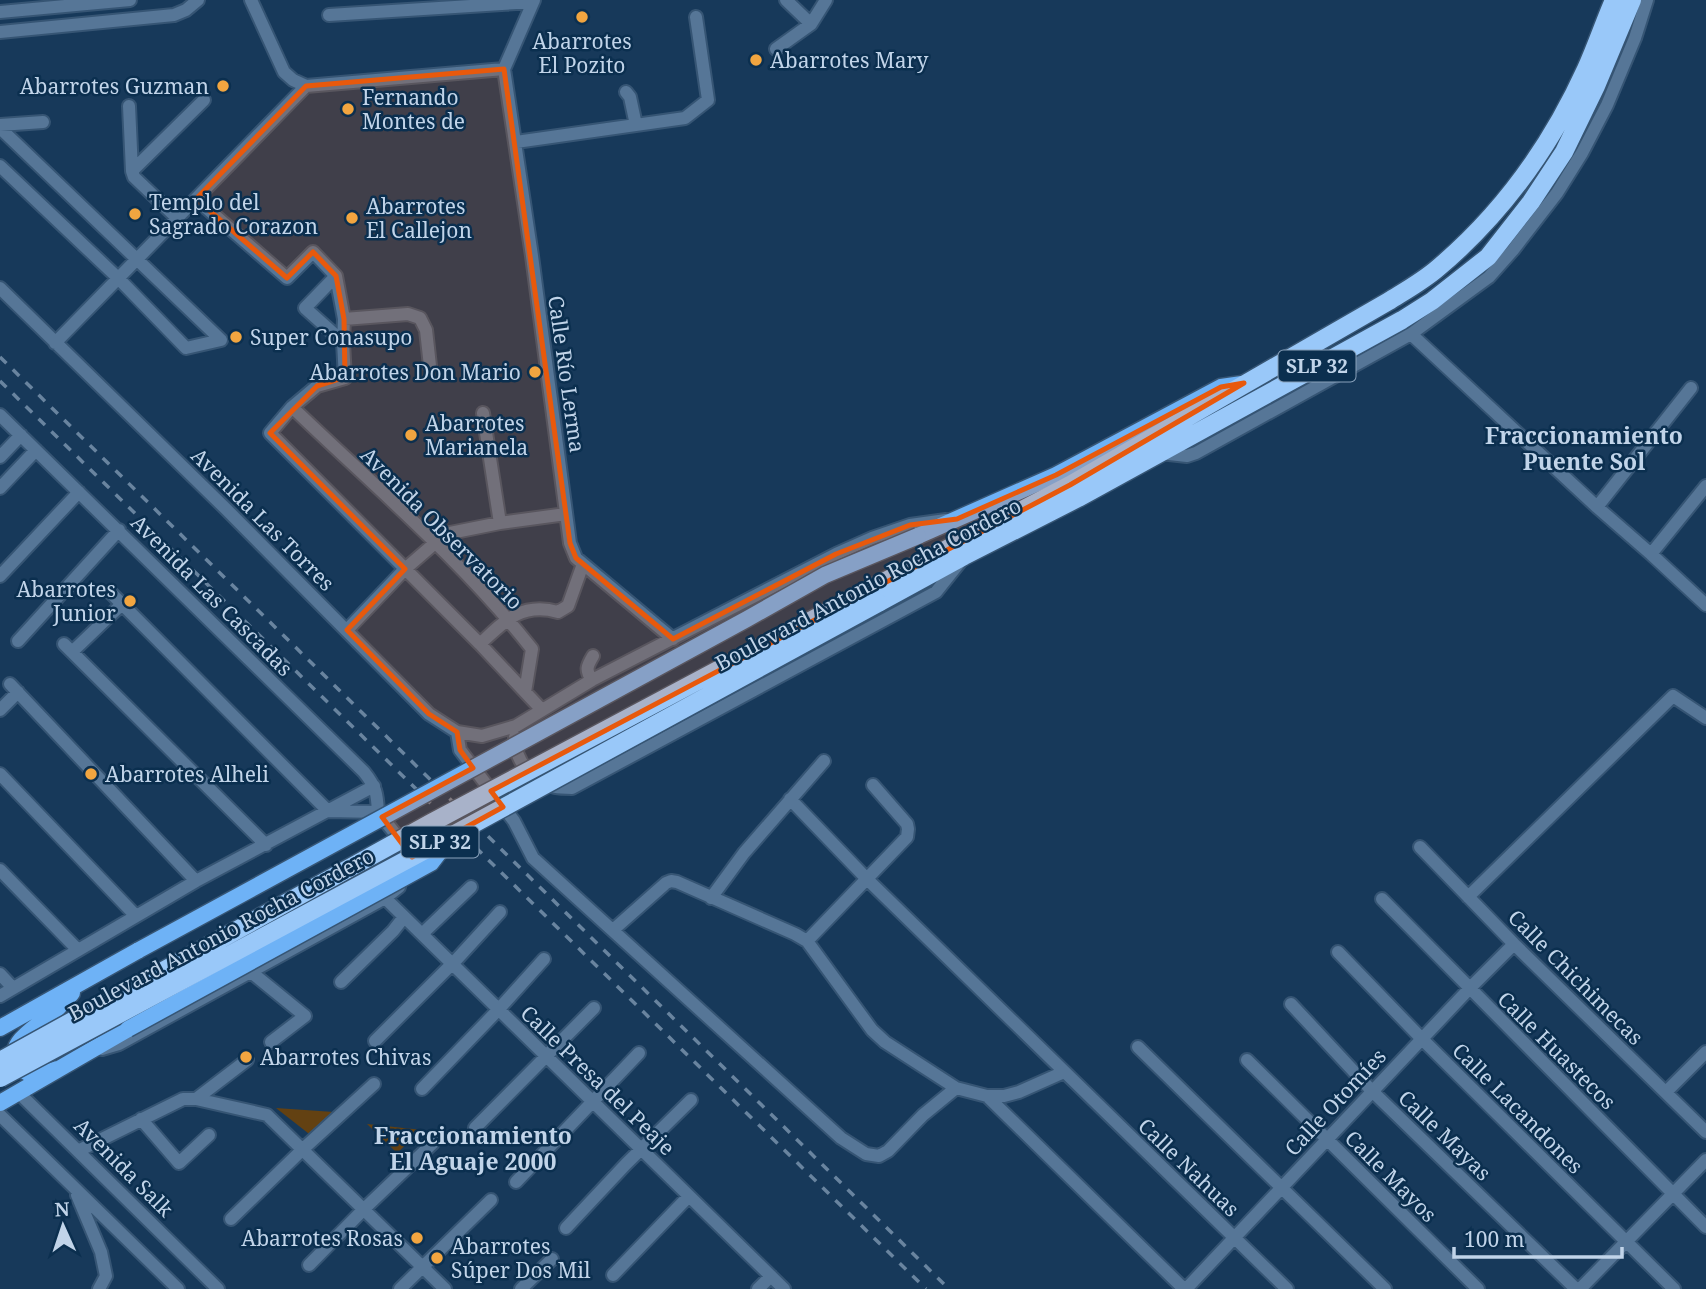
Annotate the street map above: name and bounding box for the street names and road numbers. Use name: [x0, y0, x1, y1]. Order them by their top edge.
street label: Calle Río Lerma: [542, 294, 592, 454]
road number: SLP 32: [1278, 350, 1356, 382]
street label: Avenida Las Torres: [185, 441, 341, 597]
street label: Avenida Observatorio: [355, 441, 529, 615]
street label: Boulevard Antonio Rocha Cordero: [710, 491, 1026, 677]
street label: Avenida Las Cascadas: [125, 508, 299, 682]
road number: SLP 32: [402, 827, 478, 858]
street label: Boulevard Antonio Rocha Cordero: [63, 841, 379, 1027]
street label: Calle Chichimecas: [1502, 903, 1650, 1051]
street label: Calle Huastecos: [1492, 985, 1622, 1115]
street label: Calle Presa del Peaje: [515, 999, 681, 1161]
street label: Calle Lacandones: [1446, 1036, 1590, 1180]
street label: Calle Otomíes: [1278, 1042, 1392, 1162]
street label: Calle Mayas: [1393, 1084, 1497, 1186]
street label: Avenida Salk: [68, 1111, 180, 1223]
street label: Calle Nahuas: [1132, 1112, 1246, 1222]
street label: Calle Mayos: [1339, 1124, 1443, 1228]

